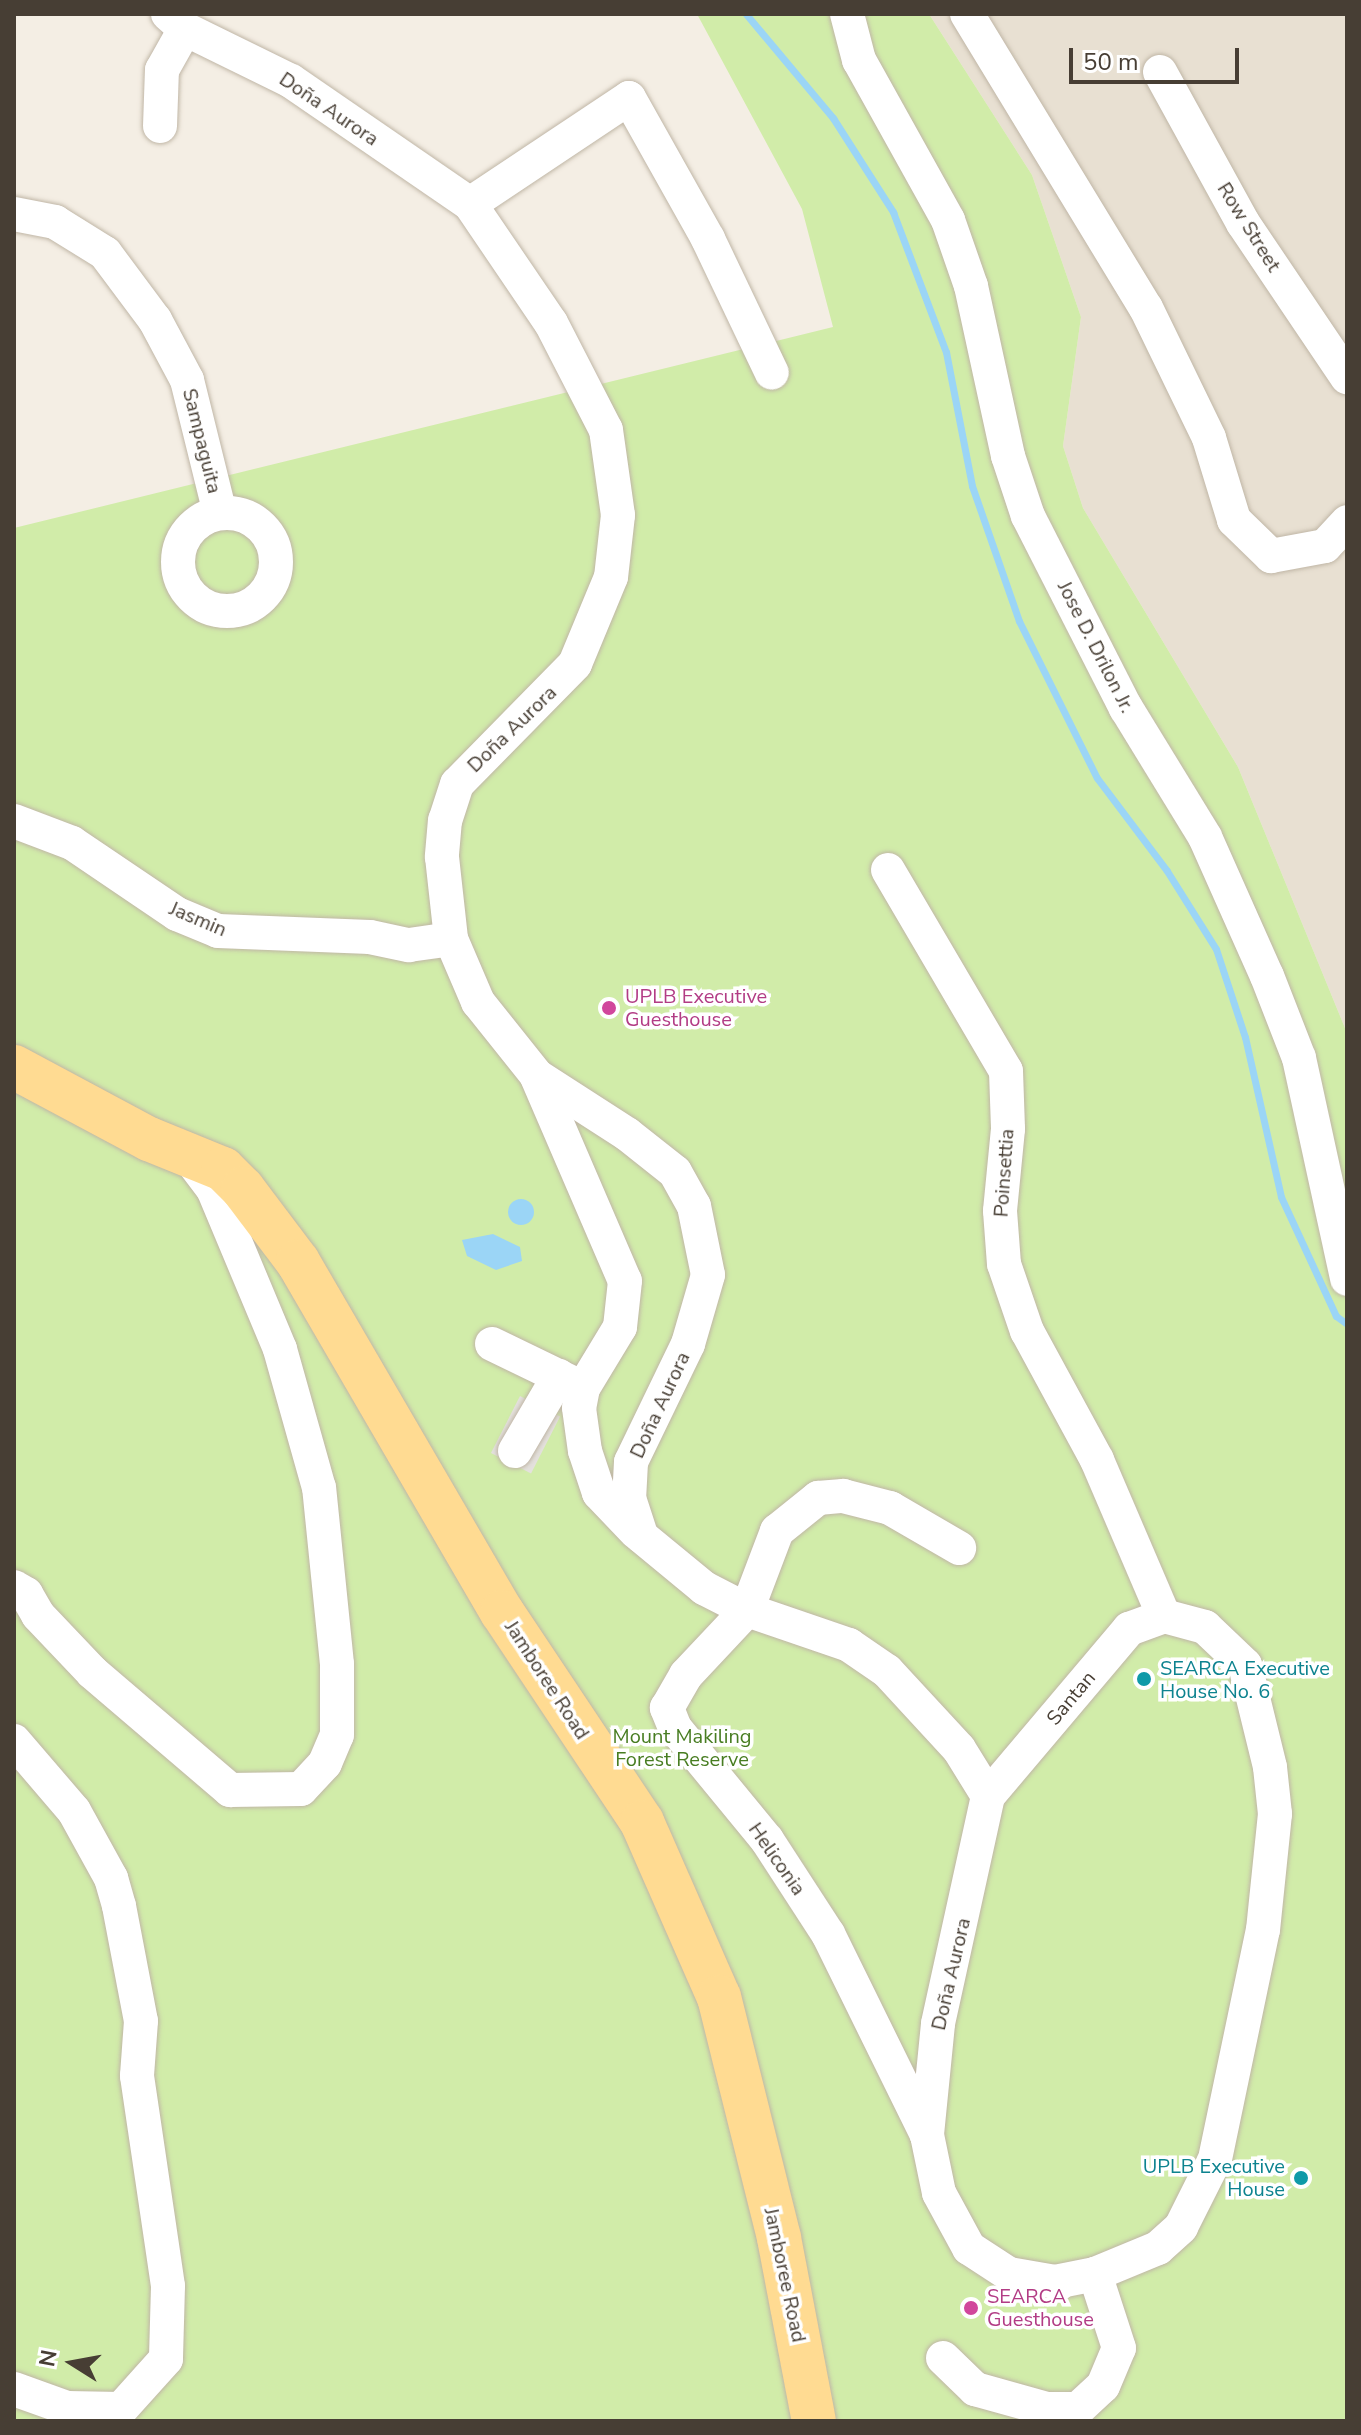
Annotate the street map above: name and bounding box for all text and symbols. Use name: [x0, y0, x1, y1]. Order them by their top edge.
scale bar: [1073, 32, 1243, 82]
text: 50 m: [1083, 46, 1139, 78]
street label: Doña Aurora: [275, 67, 383, 151]
street label: Row Street: [1212, 178, 1286, 276]
street label: Sampaguita: [177, 386, 227, 496]
street label: Jose D. Drilon Jr.: [1052, 577, 1140, 717]
street label: Doña Aurora: [462, 681, 562, 777]
street label: Jasmin: [166, 896, 230, 942]
place label: UPLB Executive Guesthouse: [625, 984, 767, 1031]
marker: UPLB Executive Guesthouse: [600, 999, 618, 1017]
street label: Poinsettia: [989, 1128, 1019, 1218]
street label: Doña Aurora: [625, 1348, 695, 1462]
street label: Jamboree Road: [500, 1616, 594, 1744]
place label: SEARCA Executive House No. 6: [1160, 1656, 1330, 1703]
street label: Santan: [1041, 1666, 1101, 1730]
marker: SEARCA Executive House No. 6: [1135, 1670, 1153, 1688]
park label: Mount Makiling Forest Reserve: [613, 1724, 751, 1771]
street label: Heliconia: [743, 1818, 811, 1900]
street label: Doña Aurora: [926, 1915, 976, 2033]
place label: UPLB Executive House: [1143, 2154, 1285, 2201]
marker: UPLB Executive House: [1292, 2169, 1310, 2187]
street label: Jamboree Road: [759, 2206, 811, 2344]
place label: SEARCA Guesthouse: [987, 2284, 1094, 2331]
marker: SEARCA Guesthouse: [962, 2299, 980, 2317]
north arrow: [32, 2323, 112, 2403]
text: N: [32, 2347, 65, 2369]

